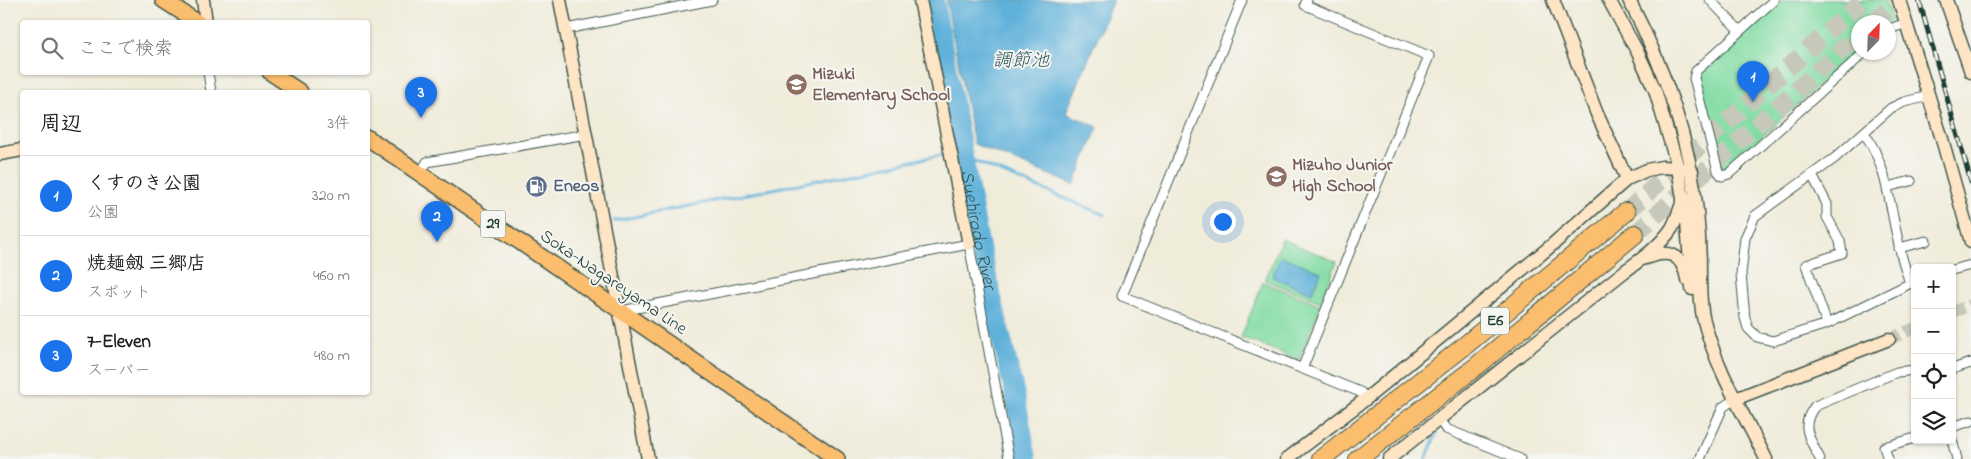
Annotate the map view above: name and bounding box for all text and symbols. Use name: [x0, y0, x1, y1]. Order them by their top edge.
north arrow: [1851, 15, 1896, 60]
search box: [20, 20, 370, 75]
icon: search: [38, 34, 66, 62]
text: ここで検索: [78, 36, 173, 63]
water label: 調節池: [992, 48, 1050, 75]
pin: 1: [1737, 61, 1769, 102]
place label: Mizuki Elementary School: [812, 62, 950, 110]
school or university icon: Mizuki Elementary School: [784, 73, 808, 97]
pin: 3: [405, 77, 437, 118]
text: 周辺: [40, 110, 82, 140]
text: 3件: [327, 112, 350, 136]
place label: Mizuho Junior High School: [1292, 153, 1393, 201]
school or university icon: Mizuho Junior High School: [1264, 164, 1288, 188]
water label: Suehirodo River: [952, 168, 1003, 294]
text: くすのき公園: [87, 171, 201, 198]
place label: Eneos: [553, 174, 599, 200]
fuel station icon: Eneos: [525, 175, 549, 199]
text: 1: [53, 184, 59, 208]
text: 320 m: [312, 184, 350, 208]
text: 公園: [87, 201, 119, 225]
pin: 2: [421, 201, 453, 242]
your location: [1210, 209, 1236, 235]
road number: 29: [480, 210, 506, 238]
street label: Soka-Nagareyama Line: [534, 224, 693, 343]
text: 焼麺劔 三郷店: [87, 251, 206, 278]
text: 2: [52, 264, 60, 288]
text: 460 m: [313, 264, 350, 288]
map controls: [1911, 264, 1956, 444]
button: +: [1911, 264, 1956, 309]
text: スポット: [87, 281, 151, 305]
road number: E6: [1481, 308, 1509, 334]
button: −: [1911, 309, 1956, 354]
text: 7-Eleven: [87, 329, 151, 356]
text: 3: [53, 344, 59, 368]
text: 480 m: [314, 344, 350, 368]
button: locate: [1911, 354, 1956, 399]
text: スーパー: [87, 359, 150, 383]
button: layers: [1911, 399, 1956, 444]

